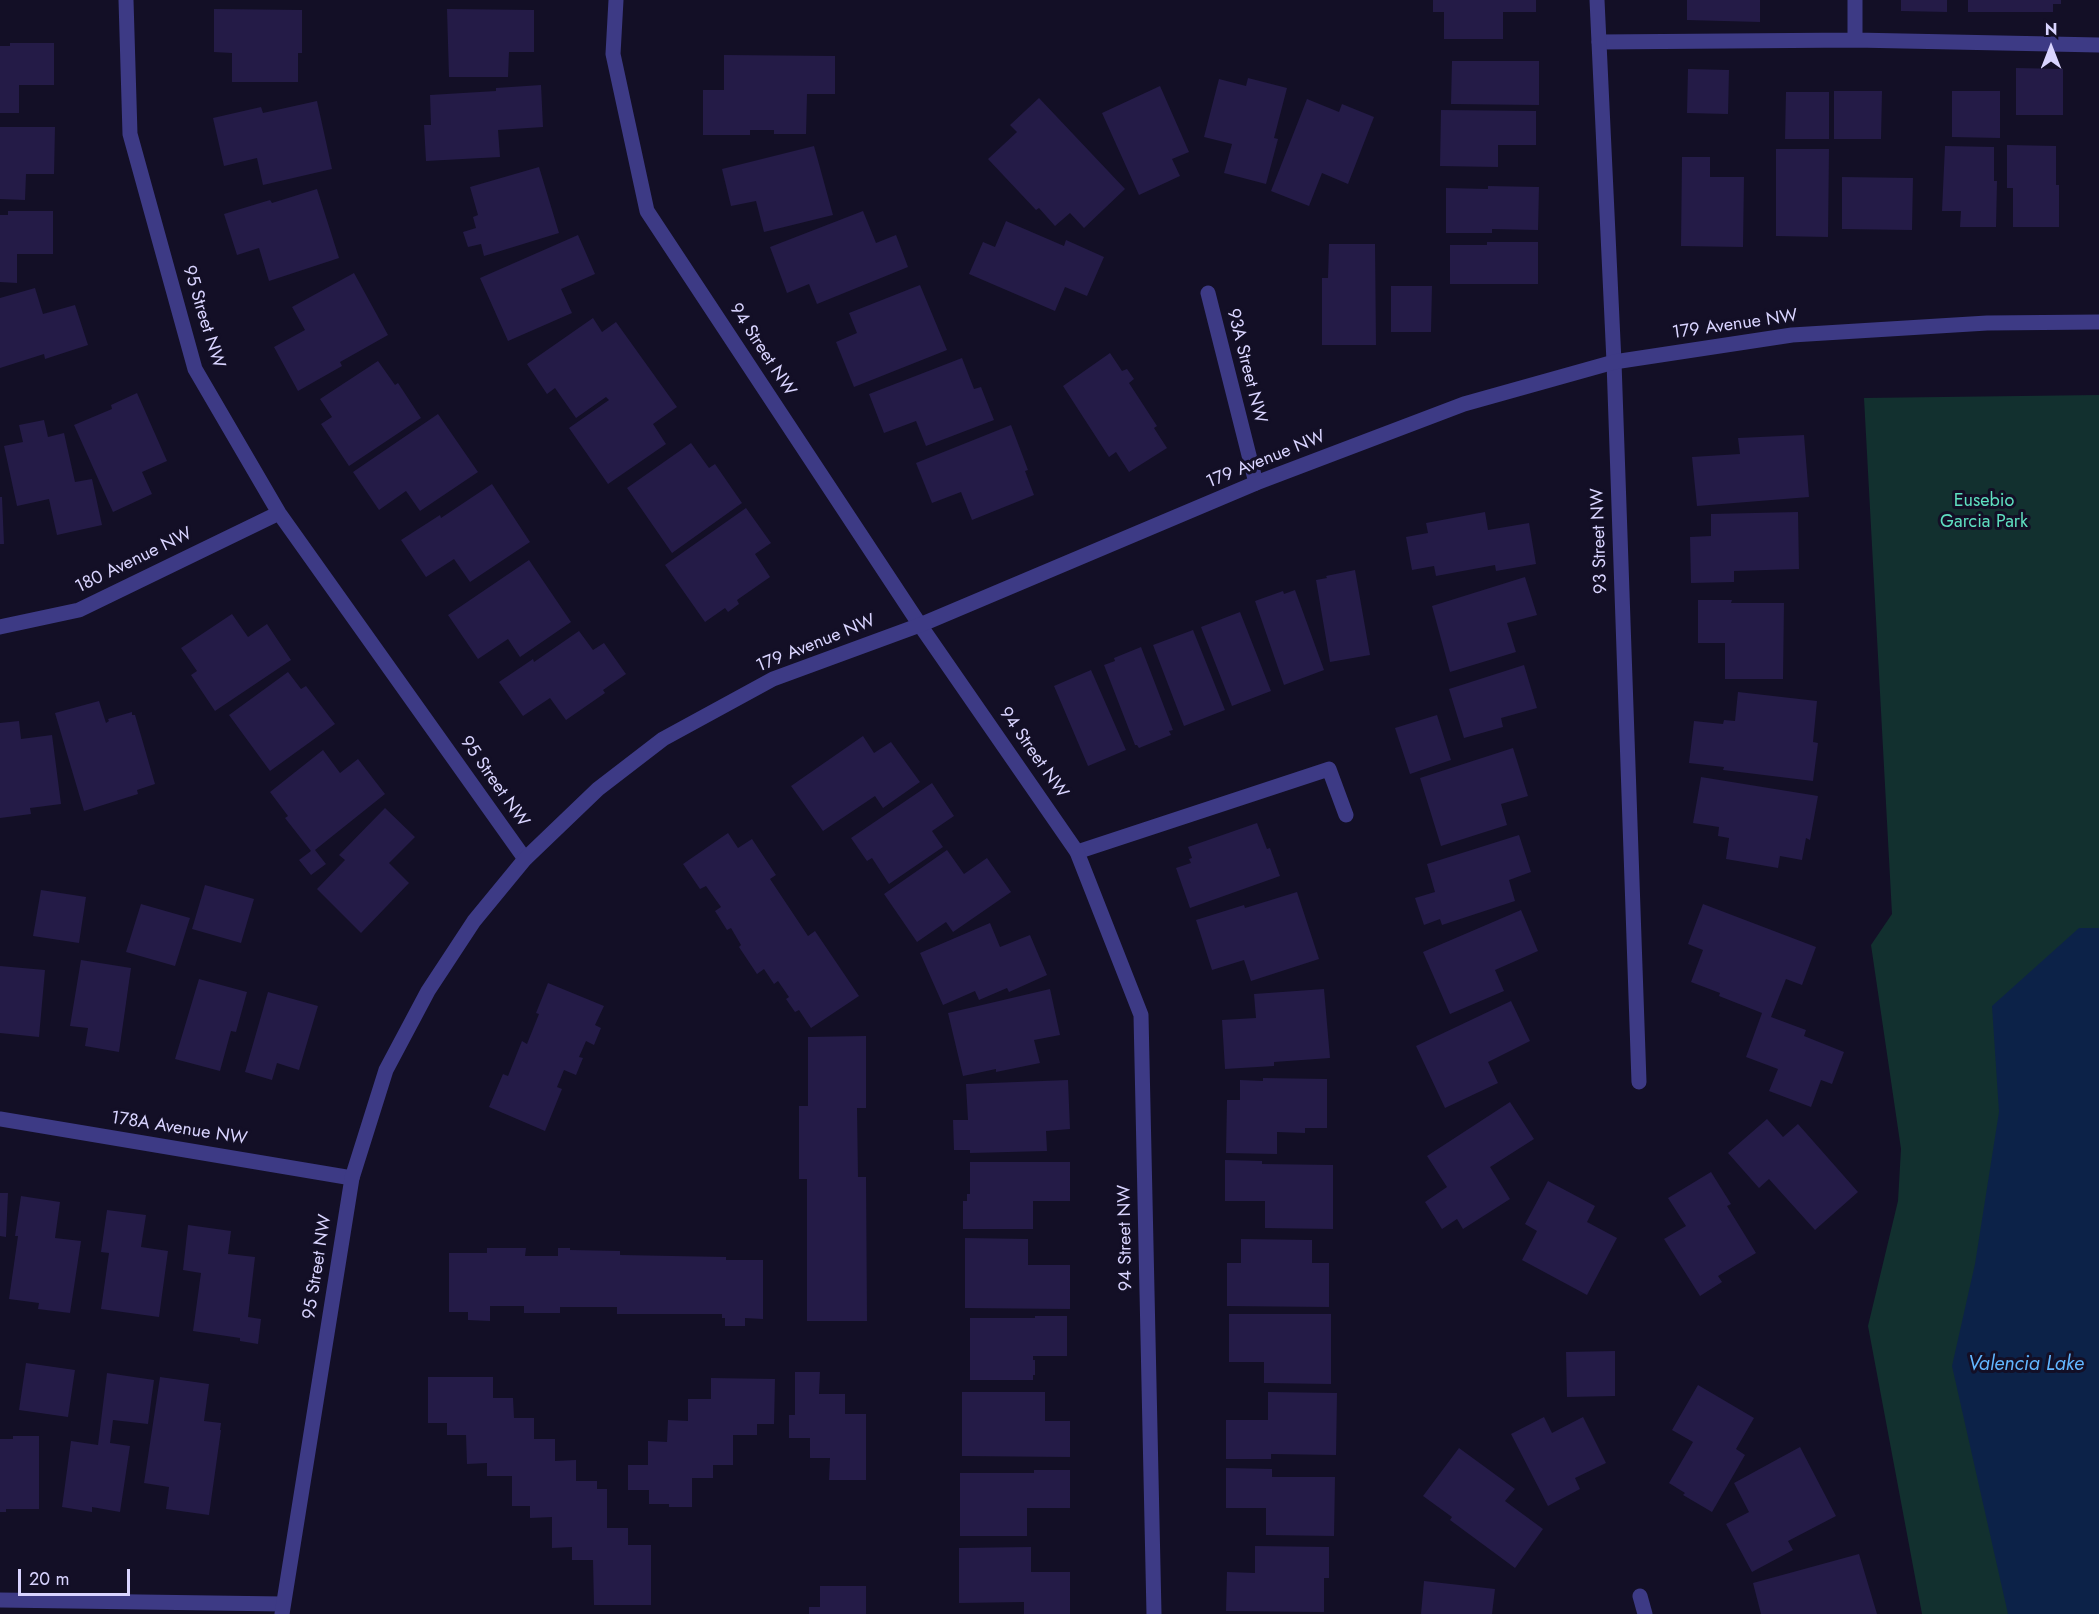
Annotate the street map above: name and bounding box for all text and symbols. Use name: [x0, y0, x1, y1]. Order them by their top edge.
north arrow: [2021, 18, 2081, 78]
text: N: [2045, 18, 2057, 41]
street label: 95 Street NW: [177, 263, 229, 371]
street label: 94 Street NW: [724, 300, 800, 400]
street label: 179 Avenue NW: [1671, 305, 1799, 345]
street label: 93A Street NW: [1221, 306, 1271, 426]
street label: 179 Avenue NW: [1203, 426, 1329, 494]
street label: 93 Street NW: [1587, 488, 1613, 594]
park label: Eusebio Garcia Park: [1940, 491, 2028, 534]
street label: 180 Avenue NW: [72, 523, 196, 599]
street label: 179 Avenue NW: [753, 610, 879, 678]
street label: 94 Street NW: [994, 703, 1072, 803]
street label: 95 Street NW: [455, 732, 533, 832]
street label: 178A Avenue NW: [109, 1108, 249, 1150]
street label: 94 Street NW: [1114, 1185, 1138, 1291]
street label: 95 Street NW: [299, 1213, 337, 1321]
water label: Valencia Lake: [1968, 1353, 2084, 1377]
scale bar: [21, 1557, 134, 1595]
text: 20 m: [29, 1566, 69, 1592]

